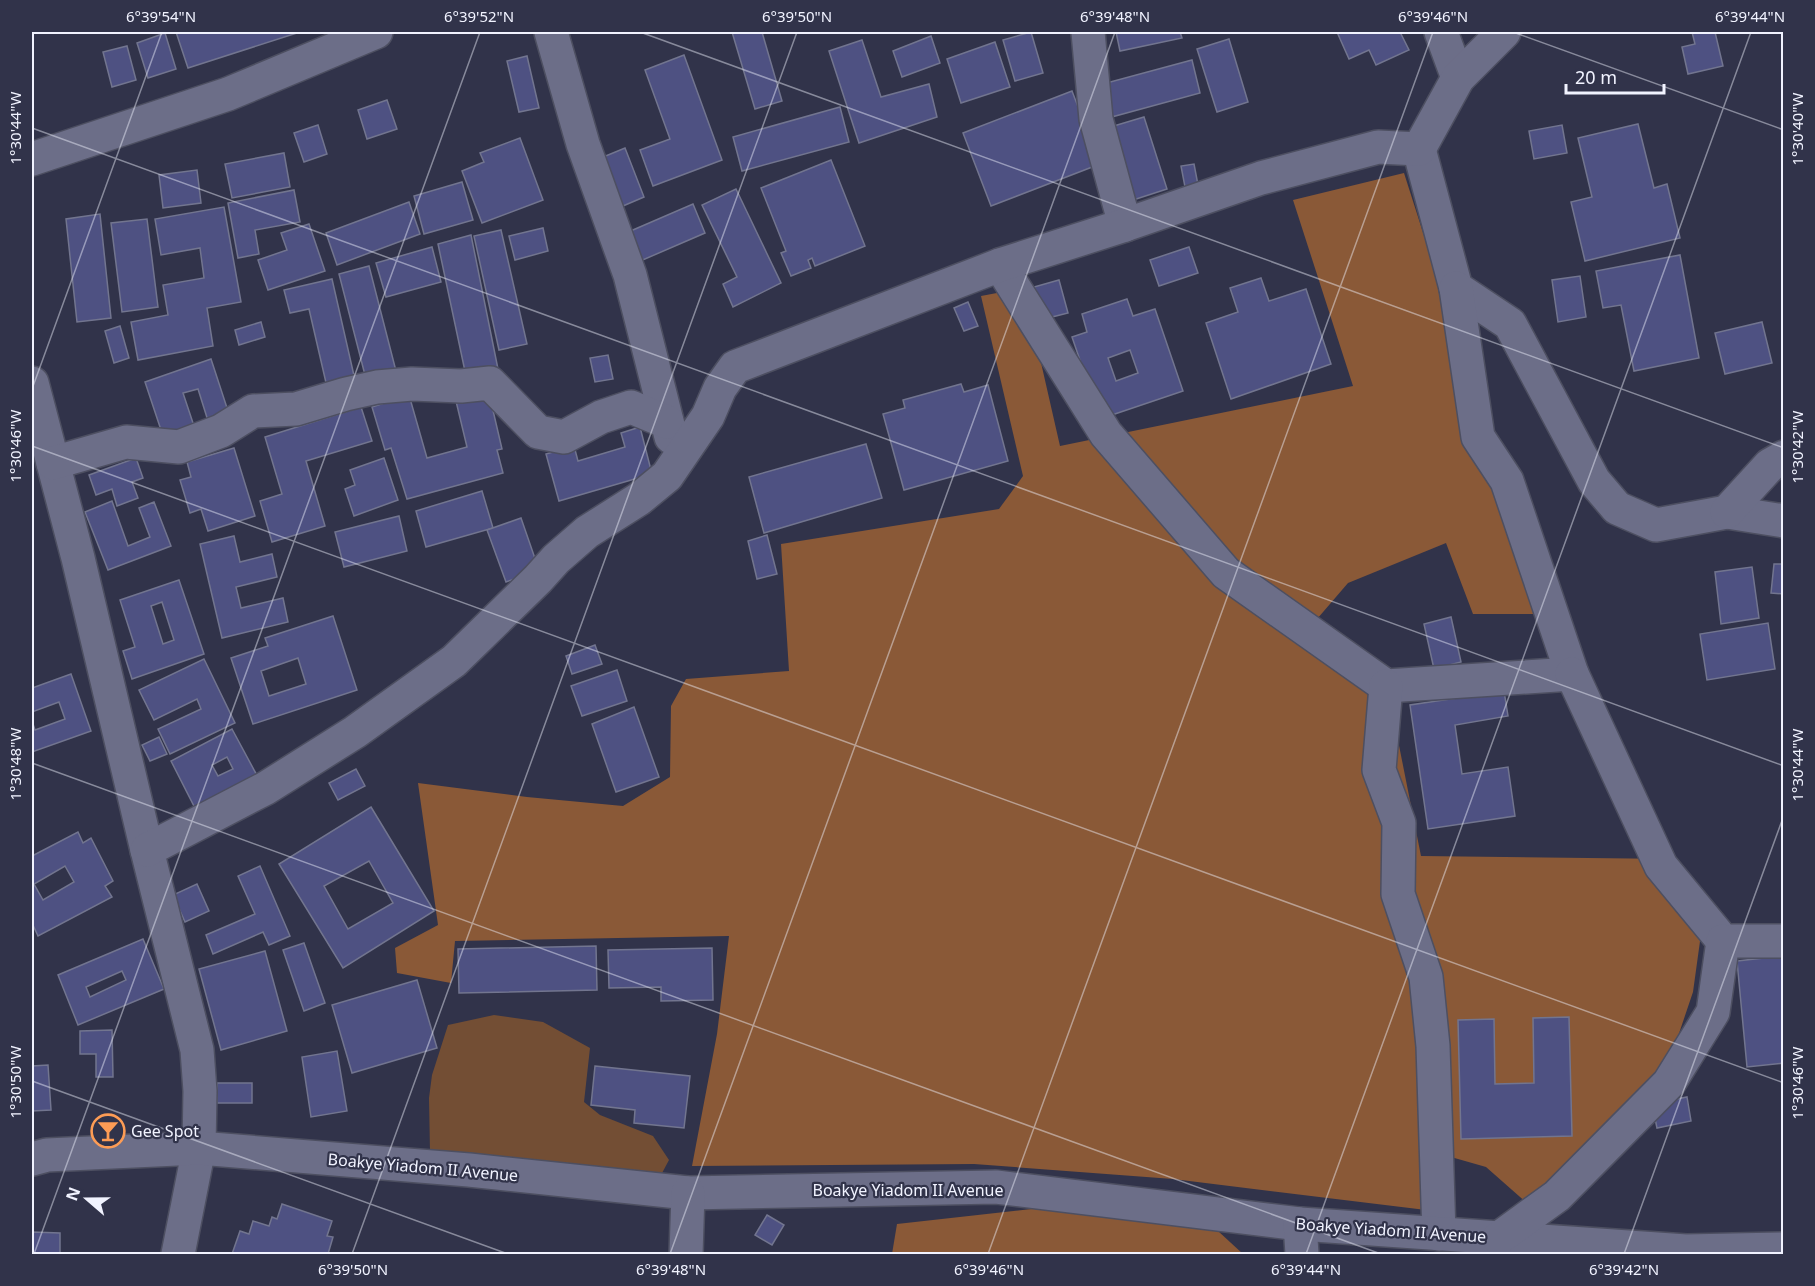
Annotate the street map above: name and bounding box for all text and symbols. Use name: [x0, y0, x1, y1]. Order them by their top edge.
text: 6°39'54"N: [126, 6, 196, 26]
text: 6°39'52"N: [444, 6, 514, 26]
text: 6°39'50"N: [762, 6, 832, 26]
text: 6°39'48"N: [1080, 6, 1150, 26]
text: 6°39'46"N: [1398, 6, 1468, 26]
text: 6°39'44"N: [1715, 6, 1785, 26]
scale bar: [1566, 57, 1664, 95]
text: 20 m: [1575, 65, 1617, 89]
text: 1°30'44"W: [5, 91, 25, 165]
text: 1°30'40"W: [1787, 92, 1807, 166]
text: 1°30'46"W: [5, 409, 25, 483]
text: 1°30'42"W: [1787, 410, 1807, 484]
text: 1°30'48"W: [5, 727, 25, 801]
text: 1°30'44"W: [1787, 728, 1807, 802]
text: 1°30'50"W: [5, 1045, 25, 1119]
text: 1°30'46"W: [1787, 1046, 1807, 1120]
bar icon: Gee Spot: [90, 1113, 126, 1149]
place label: Gee Spot: [131, 1120, 199, 1142]
street label: Boakye Yiadom II Avenue: [327, 1148, 519, 1186]
north arrow: [57, 1169, 117, 1229]
street label: Boakye Yiadom II Avenue: [813, 1179, 1003, 1201]
text: N: [60, 1184, 85, 1204]
street label: Boakye Yiadom II Avenue: [1295, 1212, 1487, 1248]
text: 6°39'50"N: [318, 1259, 388, 1279]
text: 6°39'48"N: [636, 1259, 706, 1279]
text: 6°39'46"N: [954, 1259, 1024, 1279]
text: 6°39'44"N: [1271, 1259, 1341, 1279]
text: 6°39'42"N: [1589, 1259, 1659, 1279]

